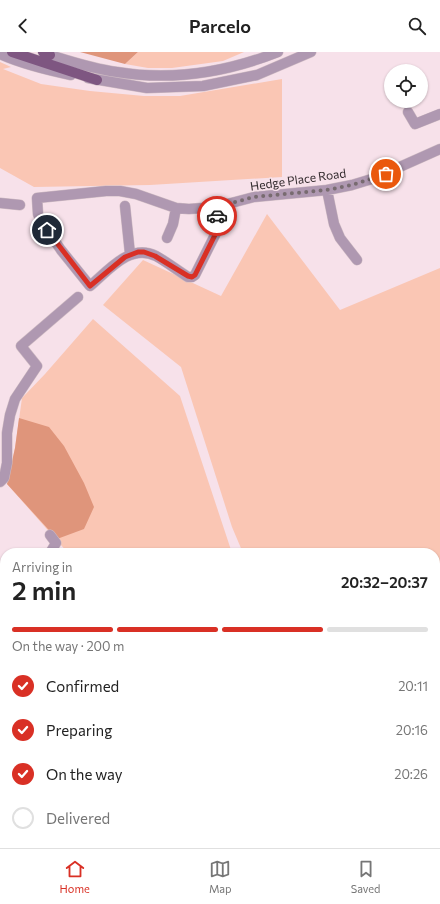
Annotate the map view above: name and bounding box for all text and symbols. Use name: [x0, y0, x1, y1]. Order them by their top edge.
icon: back: [12, 15, 34, 37]
text: Parcelo: [189, 15, 251, 37]
icon: search: [406, 15, 428, 37]
map controls: [384, 64, 428, 108]
button: locate: [384, 64, 428, 108]
pin: [369, 157, 403, 191]
icon: bag: [375, 163, 397, 185]
street label: Hedge Place Road: [249, 165, 347, 193]
courier: [197, 196, 237, 236]
icon: car: [206, 205, 228, 227]
pin: [30, 213, 64, 247]
icon: home: [36, 219, 58, 241]
text: Arriving in: [12, 559, 72, 575]
text: 20:32–20:37: [341, 573, 428, 591]
text: 2 min: [12, 574, 76, 605]
text: On the way · 200 m: [12, 638, 124, 654]
icon: check: [12, 675, 34, 697]
text: Confirmed: [46, 677, 119, 695]
text: 20:11: [398, 678, 428, 694]
icon: check: [12, 719, 34, 741]
text: Preparing: [46, 721, 112, 739]
text: 20:16: [396, 722, 428, 738]
icon: check: [12, 763, 34, 785]
text: On the way: [46, 765, 123, 783]
text: 20:26: [394, 766, 428, 782]
text: Delivered: [46, 809, 110, 827]
tab: Home: [60, 858, 90, 895]
tab: Map: [209, 858, 232, 895]
tab: Saved: [351, 858, 380, 895]

